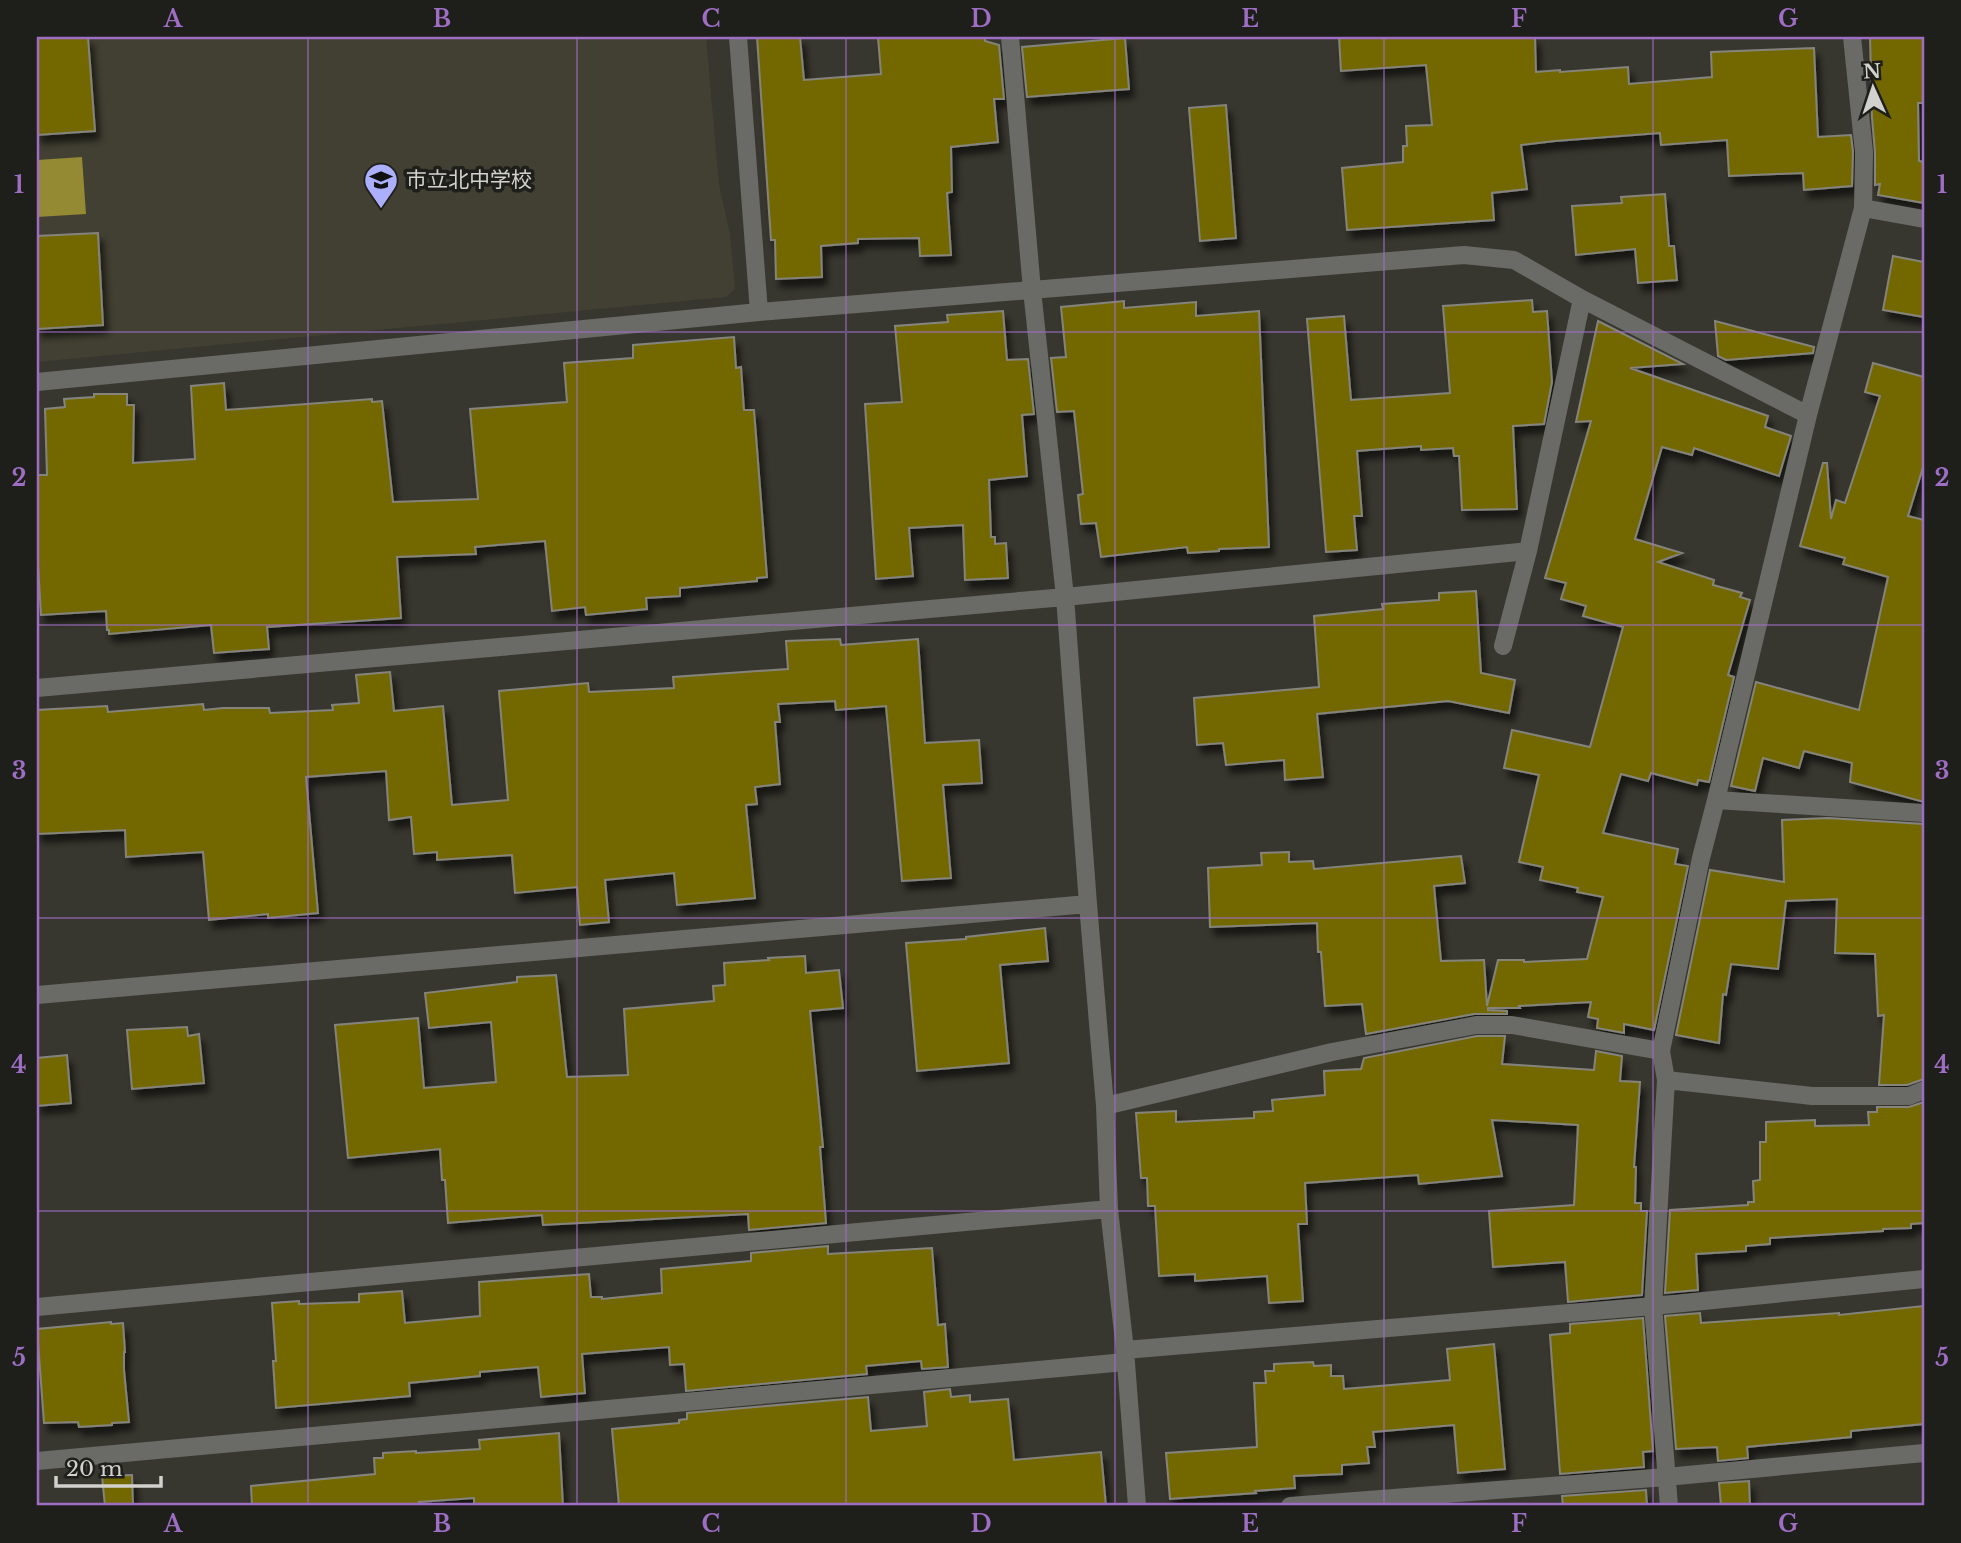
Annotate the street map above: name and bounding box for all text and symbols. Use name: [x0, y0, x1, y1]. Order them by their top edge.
text: A: [163, 5, 184, 33]
text: B: [433, 5, 451, 33]
text: C: [702, 5, 720, 33]
text: D: [970, 5, 992, 33]
text: E: [1241, 5, 1259, 33]
text: F: [1511, 5, 1527, 33]
text: G: [1778, 5, 1798, 33]
north arrow: [1839, 52, 1909, 122]
text: N: [1863, 60, 1882, 83]
school or university icon: 市立北中学校: [362, 161, 400, 210]
place label: 市立北中学校: [406, 167, 532, 193]
text: 1: [14, 171, 24, 199]
text: 1: [1937, 171, 1947, 199]
text: 2: [12, 464, 26, 492]
text: 2: [1935, 464, 1949, 492]
text: 3: [12, 757, 26, 785]
text: 3: [1935, 757, 1949, 785]
text: 4: [11, 1051, 27, 1079]
text: 4: [1934, 1051, 1950, 1079]
text: 5: [12, 1344, 26, 1372]
text: 5: [1935, 1344, 1949, 1372]
scale bar: [56, 1445, 161, 1489]
text: 20 m: [66, 1456, 123, 1482]
text: A: [163, 1510, 184, 1538]
text: B: [433, 1510, 451, 1538]
text: C: [702, 1510, 720, 1538]
text: D: [970, 1510, 992, 1538]
text: E: [1241, 1510, 1259, 1538]
text: F: [1511, 1510, 1527, 1538]
text: G: [1778, 1510, 1798, 1538]

